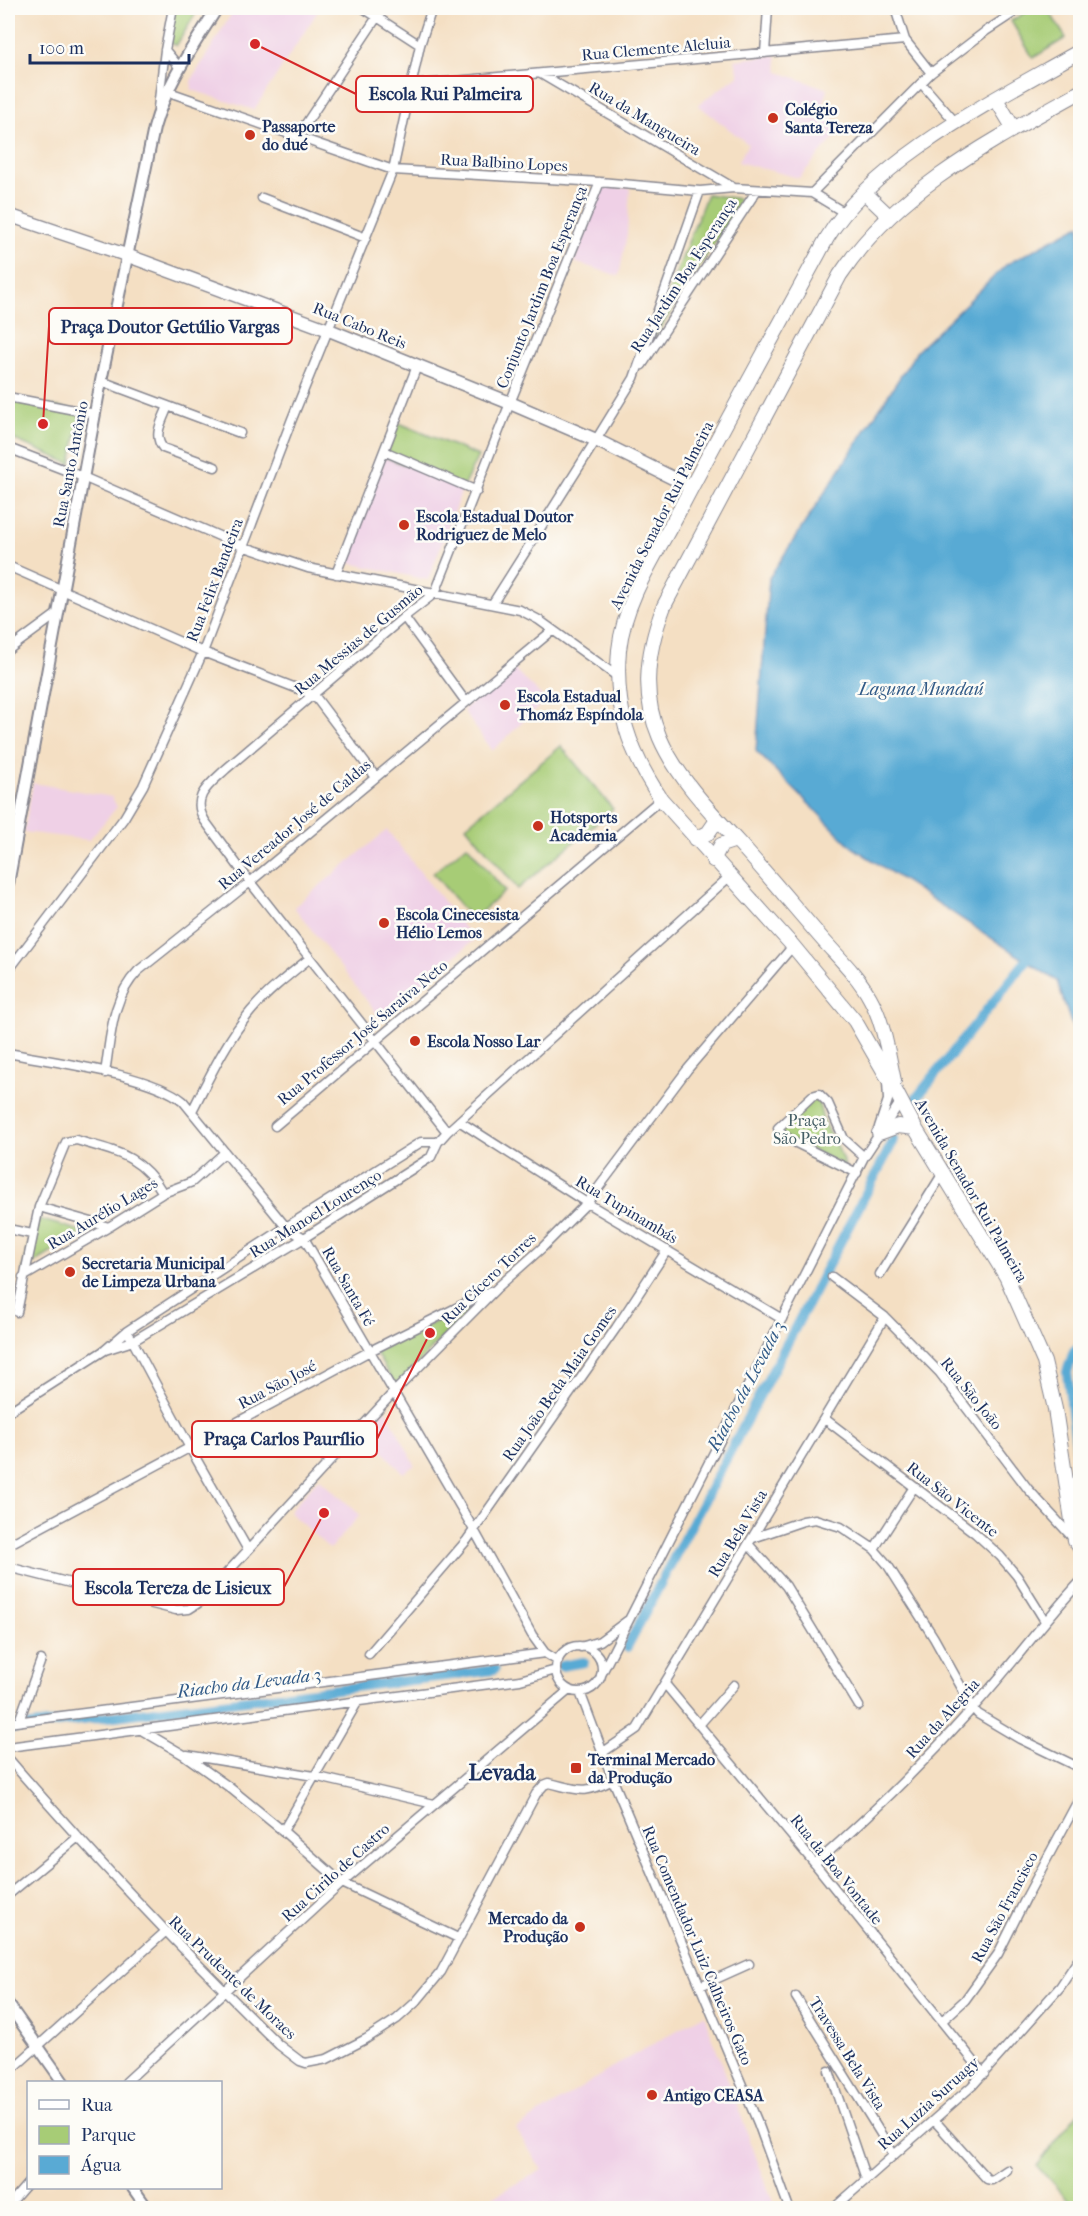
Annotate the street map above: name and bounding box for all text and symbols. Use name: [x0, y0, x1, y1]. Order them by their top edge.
scale bar: [30, 27, 189, 65]
street label: Rua Clemente Aleluia: [581, 32, 732, 64]
text: 100 m: [39, 38, 84, 59]
callout: Escola Rui Palmeira: [356, 76, 533, 112]
street label: Rua da Mangueira: [586, 78, 704, 160]
text: Escola Rui Palmeira: [369, 84, 522, 105]
place label: Colégio Santa Tereza: [785, 100, 873, 137]
marker: Colégio Santa Tereza: [766, 111, 780, 125]
place label: Passaporte do dué: [262, 117, 335, 154]
marker: Passaporte do dué: [243, 128, 257, 142]
street label: Rua Balbino Lopes: [440, 150, 568, 175]
street label: Conjunto Jardim Boa Esperança: [492, 183, 591, 391]
street label: Rua Jardim Boa Esperança: [626, 194, 741, 356]
street label: Rua Cabo Reis: [310, 298, 409, 353]
callout: Praça Doutor Getúlio Vargas: [49, 308, 292, 344]
text: Praça Doutor Getúlio Vargas: [60, 317, 280, 338]
street label: Rua Santo Antônio: [49, 399, 92, 529]
street label: Avenida Senador Rui Palmeira: [605, 417, 718, 613]
place label: Escola Estadual Doutor Rodriguez de Melo: [416, 507, 575, 545]
street label: Rua Felix Bandeira: [182, 515, 247, 645]
marker: Escola Estadual Doutor Rodriguez de Melo: [397, 518, 411, 532]
street label: Rua Messias de Gusmão: [290, 580, 426, 699]
water label: Laguna Mundaú: [856, 679, 985, 700]
place label: Escola Estadual Thomáz Espíndola: [516, 687, 644, 725]
marker: Escola Estadual Thomáz Espíndola: [498, 698, 512, 712]
street label: Rua Vereador José de Caldas: [214, 755, 375, 894]
place label: Hotsports Academia: [549, 808, 617, 845]
marker: Hotsports Academia: [531, 819, 545, 833]
place label: Escola Cinecesista Hélio Lemos: [396, 905, 520, 942]
marker: Escola Cinecesista Hélio Lemos: [377, 916, 391, 930]
street label: Rua Professor José Saraiva Neto: [273, 956, 451, 1109]
place label: Escola Nosso Lar: [427, 1032, 541, 1051]
marker: Escola Nosso Lar: [408, 1034, 422, 1048]
street label: Avenida Senador Rui Palmeira: [911, 1094, 1032, 1286]
park label: Praça São Pedro: [773, 1111, 841, 1148]
street label: Rua Manoel Lourenço: [246, 1165, 385, 1262]
street label: Rua Tupinambás: [572, 1172, 681, 1247]
street label: Rua Aurélio Lages: [44, 1173, 161, 1254]
street label: Rua Cícero Torres: [437, 1228, 540, 1328]
street label: Rua Santa Fé: [318, 1243, 379, 1330]
place label: Secretaria Municipal de Limpeza Urbana: [82, 1254, 226, 1292]
marker: Secretaria Municipal de Limpeza Urbana: [63, 1265, 77, 1279]
street label: Rua João Beda Maia Gomes: [498, 1302, 621, 1465]
water label: Riacho da Levada 3: [703, 1317, 790, 1456]
street label: Rua São João: [937, 1353, 1007, 1433]
street label: Rua São José: [235, 1356, 320, 1413]
callout: Praça Carlos Paurílio: [192, 1421, 377, 1457]
text: Praça Carlos Paurílio: [204, 1429, 364, 1450]
street label: Rua São Vicente: [903, 1458, 1002, 1541]
street label: Rua Bela Vista: [704, 1485, 771, 1581]
callout: Escola Tereza de Lisieux: [73, 1569, 284, 1605]
text: Escola Tereza de Lisieux: [85, 1578, 272, 1599]
water label: Riacho da Levada 3: [175, 1664, 322, 1703]
street label: Rua da Alegria: [902, 1674, 984, 1762]
place label: Terminal Mercado da Produção: [587, 1750, 715, 1788]
district label: Levada: [468, 1760, 536, 1786]
marker: Terminal Mercado da Produção: [569, 1761, 583, 1775]
street label: Rua da Boa Vontade: [786, 1810, 887, 1928]
street label: Rua Cirilo de Castro: [277, 1819, 393, 1926]
street label: Rua Comendador Luiz Calheiros Gato: [638, 1823, 757, 2068]
street label: Rua São Francisco: [967, 1848, 1042, 1966]
place label: Mercado da Produção: [487, 1909, 569, 1947]
street label: Rua Prudente de Moraes: [165, 1911, 300, 2043]
marker: Mercado da Produção: [573, 1920, 587, 1934]
street label: Travessa Bela Vista: [805, 1993, 890, 2114]
street label: Rua Luzia Suruagy: [874, 2052, 983, 2154]
legend: [27, 2081, 222, 2189]
place label: Antigo CEASA: [663, 2086, 764, 2106]
marker: Antigo CEASA: [645, 2088, 659, 2102]
text: Rua: [81, 2095, 113, 2116]
text: Parque: [81, 2125, 136, 2146]
text: Água: [80, 2154, 122, 2176]

